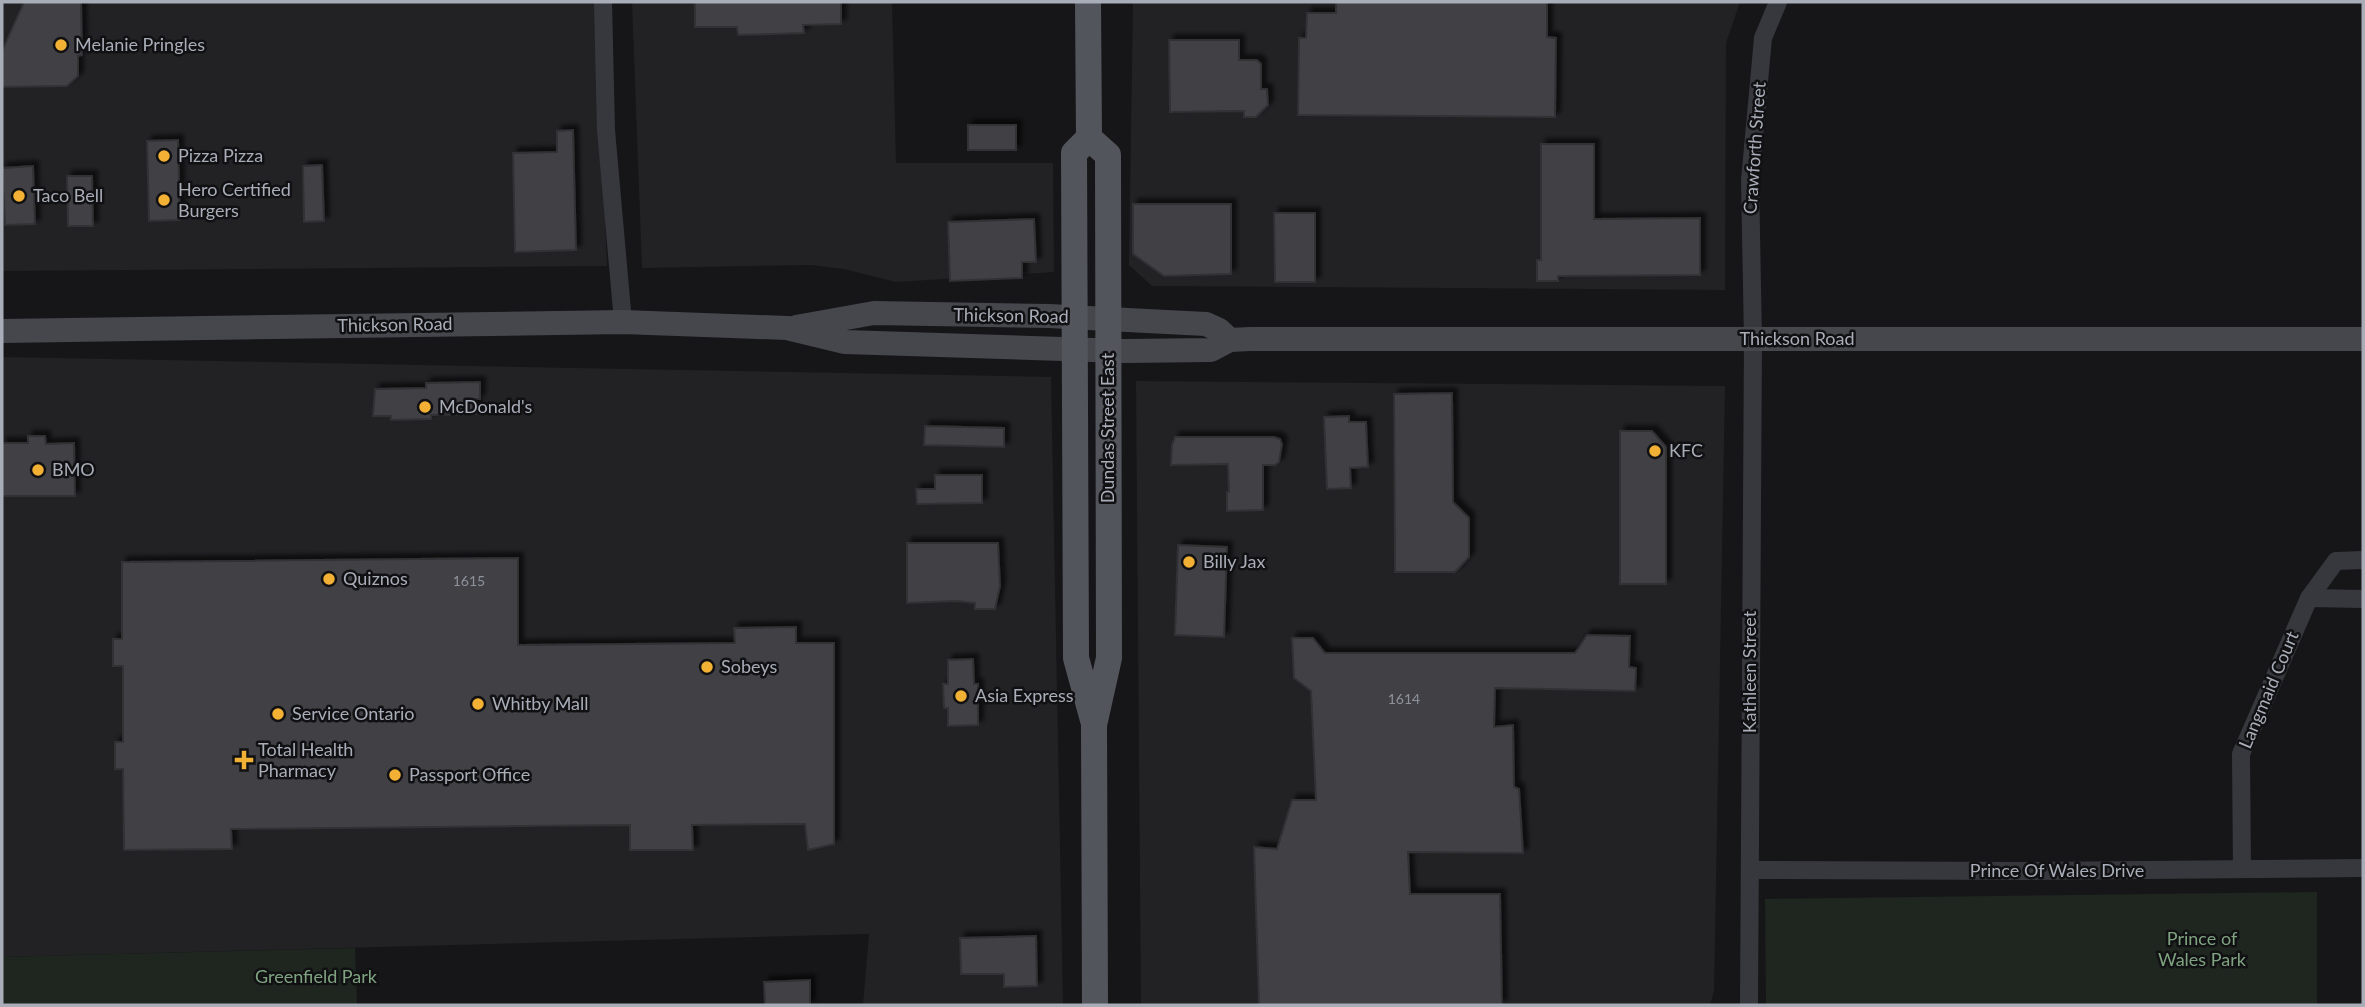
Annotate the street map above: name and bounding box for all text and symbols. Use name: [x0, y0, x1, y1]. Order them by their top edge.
place label: Melanie Pringles: [75, 33, 205, 55]
marker: Melanie Pringles: [53, 37, 69, 53]
street label: Crawforth Street: [1738, 80, 1770, 215]
place label: Pizza Pizza: [178, 144, 263, 166]
marker: Pizza Pizza: [156, 148, 172, 164]
place label: Hero Certified Burgers: [178, 178, 291, 221]
place label: Taco Bell: [33, 184, 103, 206]
marker: Taco Bell: [11, 188, 27, 204]
marker: Hero Certified Burgers: [156, 192, 172, 208]
street label: Thickson Road: [953, 303, 1069, 327]
street label: Thickson Road: [337, 312, 453, 336]
street label: Thickson Road: [1739, 327, 1855, 349]
street label: Dundas Street East: [1096, 352, 1118, 503]
place label: McDonald's: [439, 395, 533, 417]
marker: McDonald's: [417, 399, 433, 415]
place label: KFC: [1669, 439, 1703, 461]
marker: KFC: [1647, 443, 1663, 459]
place label: BMO: [52, 458, 95, 480]
marker: BMO: [30, 462, 46, 478]
place label: Billy Jax: [1203, 550, 1265, 572]
marker: Billy Jax: [1181, 554, 1197, 570]
place label: Quiznos: [343, 567, 408, 589]
marker: Quiznos: [321, 571, 337, 587]
house number: 1615: [453, 572, 485, 589]
street label: Kathleen Street: [1738, 610, 1760, 733]
street label: Langmaid Court: [2233, 627, 2303, 752]
place label: Sobeys: [721, 655, 777, 677]
marker: Sobeys: [699, 659, 715, 675]
place label: Asia Express: [975, 684, 1074, 706]
marker: Asia Express: [953, 688, 969, 704]
house number: 1614: [1388, 690, 1420, 707]
place label: Whitby Mall: [492, 692, 589, 714]
marker: Whitby Mall: [470, 696, 486, 712]
place label: Service Ontario: [292, 702, 415, 724]
marker: Service Ontario: [270, 706, 286, 722]
place label: Total Health Pharmacy: [258, 738, 353, 781]
marker: Total Health Pharmacy: [236, 752, 252, 768]
place label: Passport Office: [409, 763, 530, 785]
marker: Passport Office: [387, 767, 403, 783]
street label: Prince Of Wales Drive: [1970, 859, 2144, 881]
park label: Prince of Wales Park: [2158, 927, 2247, 970]
park label: Greenfield Park: [255, 965, 378, 987]

